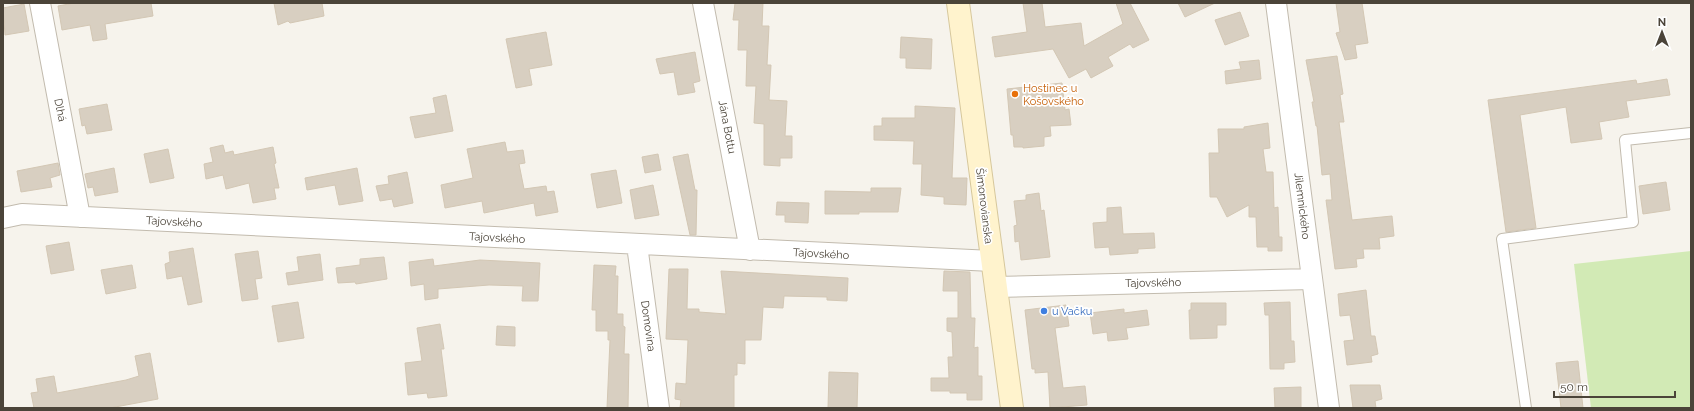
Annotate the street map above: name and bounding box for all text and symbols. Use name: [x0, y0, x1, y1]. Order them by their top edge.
north arrow: [1642, 12, 1682, 52]
text: N: [1658, 16, 1666, 29]
place label: Hostinec u Košovského: [1023, 82, 1084, 108]
marker: Hostinec u Košovského: [1010, 89, 1020, 99]
street label: Dlhá: [51, 97, 69, 123]
street label: Jána Bottu: [715, 99, 739, 155]
street label: Šimonovianska: [973, 167, 996, 245]
street label: Jilemnického: [1291, 172, 1313, 241]
street label: Tajovského: [146, 214, 203, 230]
street label: Tajovského: [469, 230, 526, 246]
street label: Tajovského: [793, 246, 850, 262]
street label: Tajovského: [1125, 276, 1182, 290]
street label: Domovina: [638, 300, 658, 352]
place label: u Vačku: [1052, 305, 1092, 318]
marker: u Vačku: [1039, 306, 1049, 316]
scale bar: [1554, 373, 1675, 399]
text: 50 m: [1560, 380, 1588, 394]

